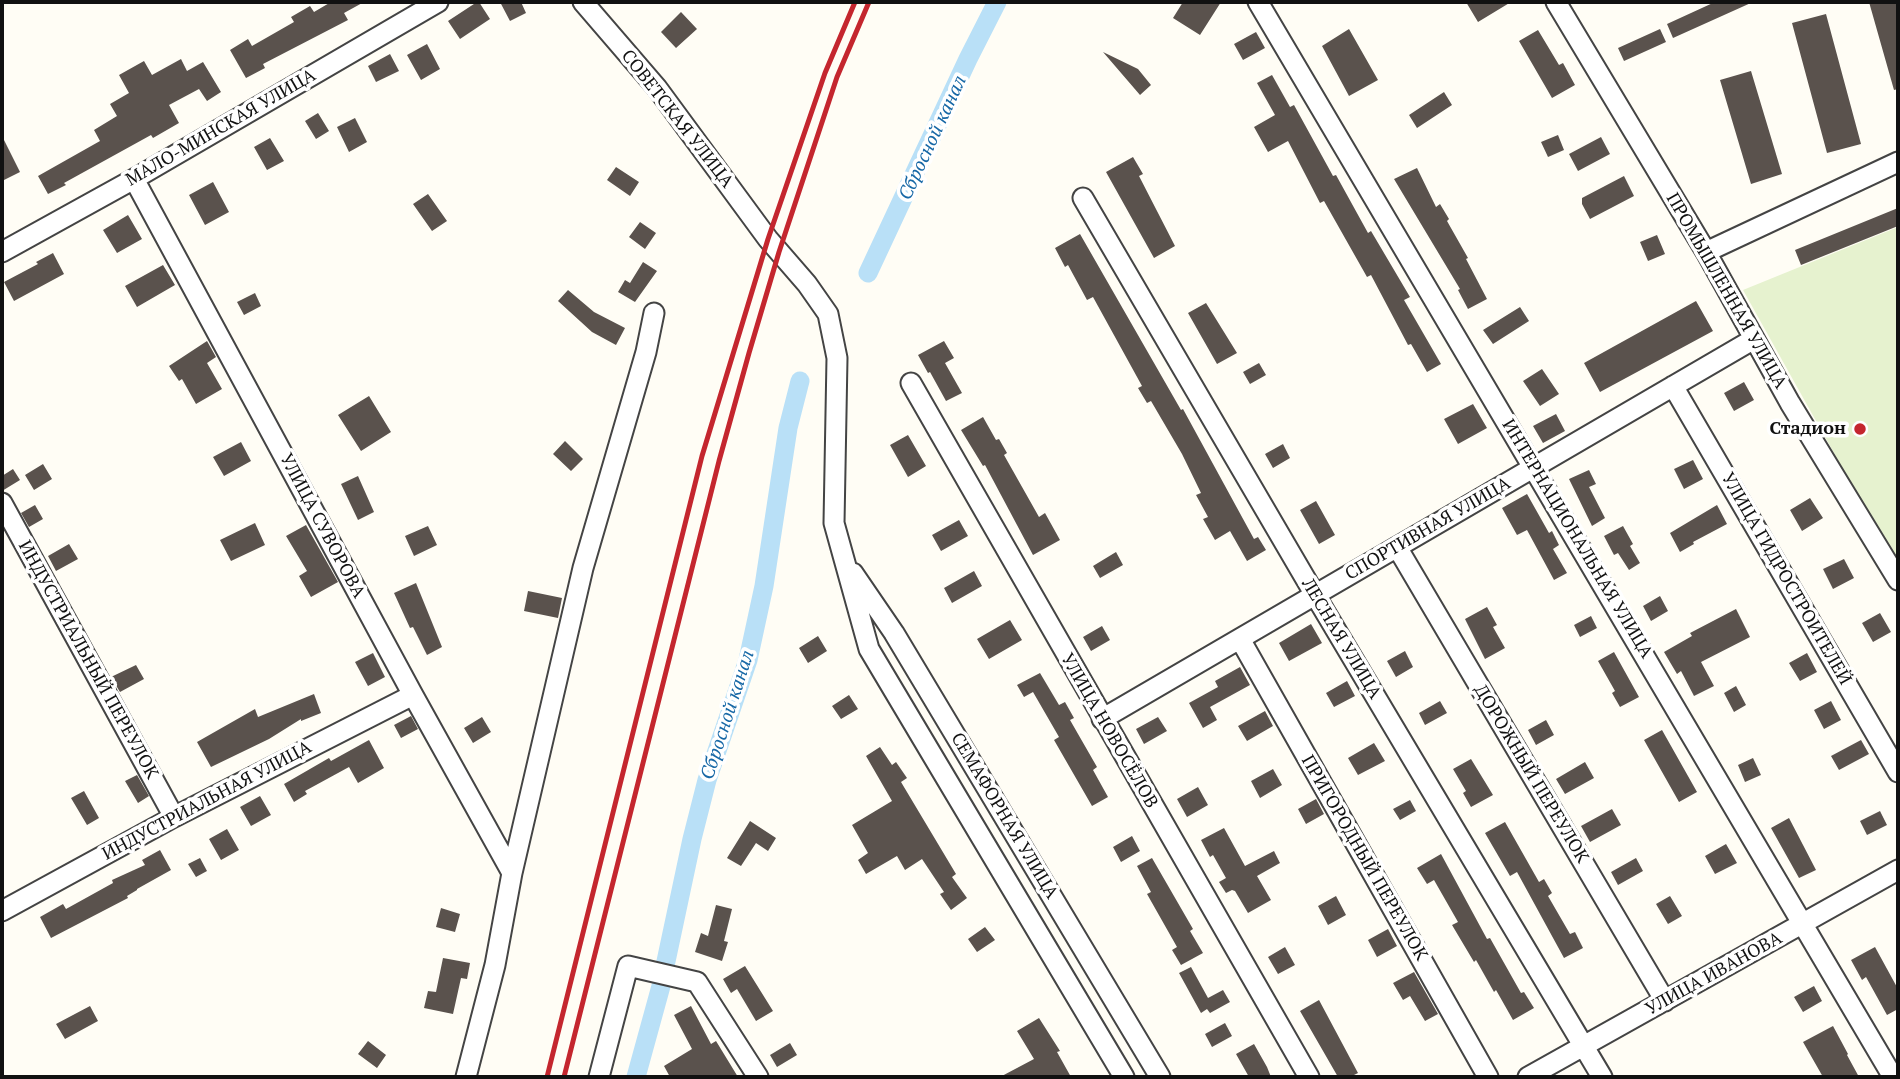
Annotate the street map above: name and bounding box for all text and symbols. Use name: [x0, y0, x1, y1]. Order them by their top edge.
street label: СОВЕТСКАЯ УЛИЦА: [616, 46, 738, 192]
street label: МАЛО-МИНСКАЯ УЛИЦА: [122, 65, 320, 191]
water label: Сбросной канал: [894, 72, 972, 204]
street label: ПРОМЫШЛЕННАЯ УЛИЦА: [1661, 189, 1791, 393]
street label: ИНТЕРНАЦИОНАЛЬНАЯ УЛИЦА: [1497, 416, 1657, 662]
place label: Стадион: [1769, 418, 1846, 440]
marker: Стадион: [1852, 421, 1868, 437]
street label: УЛИЦА СУВОРОВА: [275, 450, 369, 602]
street label: УЛИЦА ГИДРОСТРОИТЕЛЕЙ: [1716, 469, 1856, 689]
street label: СПОРТИВНАЯ УЛИЦА: [1342, 473, 1514, 585]
street label: ИНДУСТРИАЛЬНЫЙ ПЕРЕУЛОК: [13, 537, 163, 783]
street label: ЛЕСНАЯ УЛИЦА: [1297, 575, 1385, 703]
water label: Сбросной канал: [696, 647, 760, 783]
street label: УЛИЦА НОВОСЁЛОВ: [1056, 650, 1162, 812]
street label: ДОРОЖНЫЙ ПЕРЕУЛОК: [1469, 681, 1593, 867]
street label: СЕМАФОРНАЯ УЛИЦА: [946, 729, 1062, 903]
street label: ИНДУСТРИАЛЬНАЯ УЛИЦА: [99, 737, 315, 865]
street label: ПРИГОРОДНЫЙ ПЕРЕУЛОК: [1296, 751, 1432, 965]
street label: УЛИЦА ИВАНОВА: [1642, 928, 1786, 1020]

